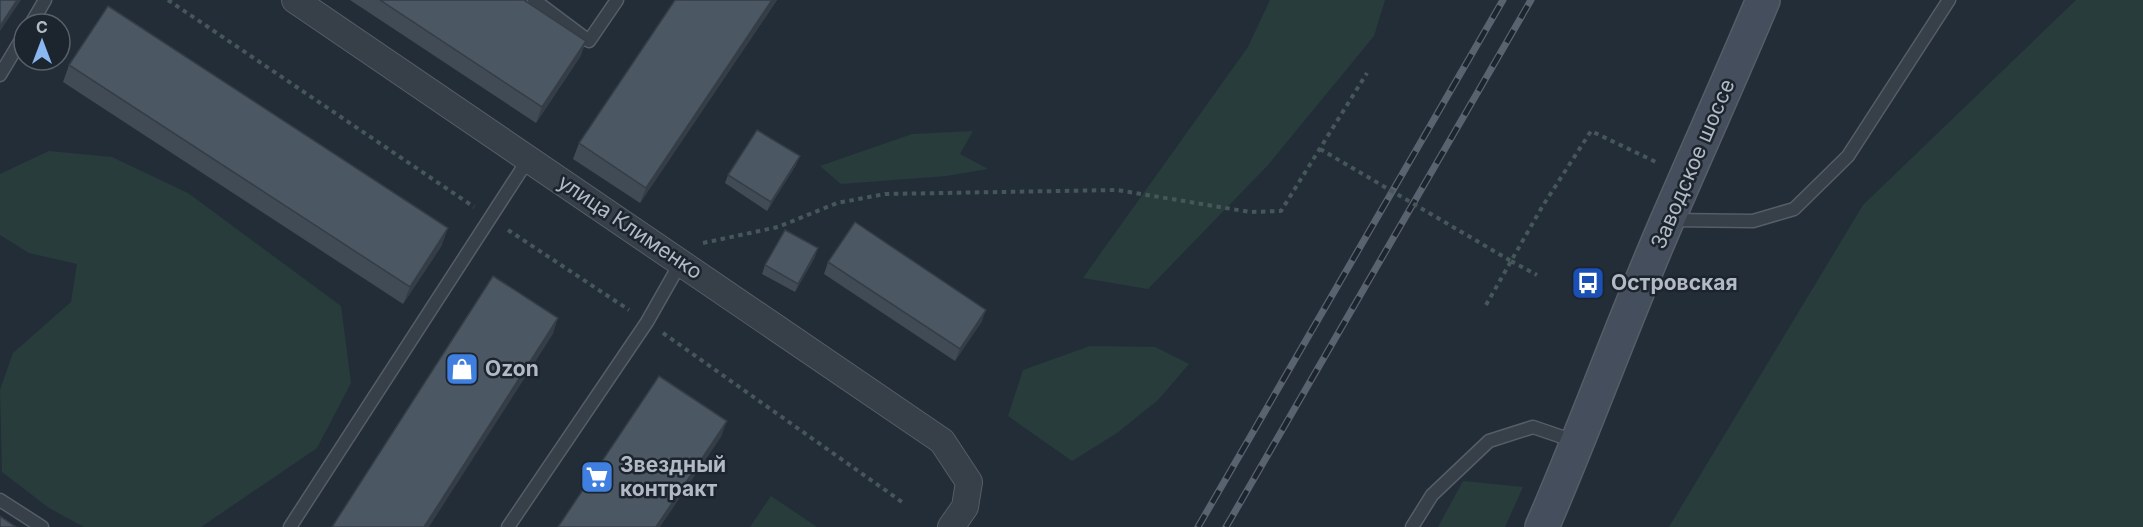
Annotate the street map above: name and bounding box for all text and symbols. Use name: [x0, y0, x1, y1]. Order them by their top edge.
north arrow: [12, 12, 72, 72]
text: С: [36, 17, 48, 37]
street label: Заводское шоссе: [1645, 75, 1740, 253]
street label: улица Клименко: [553, 169, 707, 284]
bus stop icon: Островская: [1570, 265, 1606, 301]
place label: Островская: [1611, 270, 1738, 295]
shop icon: Ozon: [444, 351, 480, 387]
place label: Ozon: [485, 356, 539, 381]
place label: Звездный контракт: [620, 452, 726, 501]
supermarket icon: Звездный контракт: [579, 459, 615, 495]

